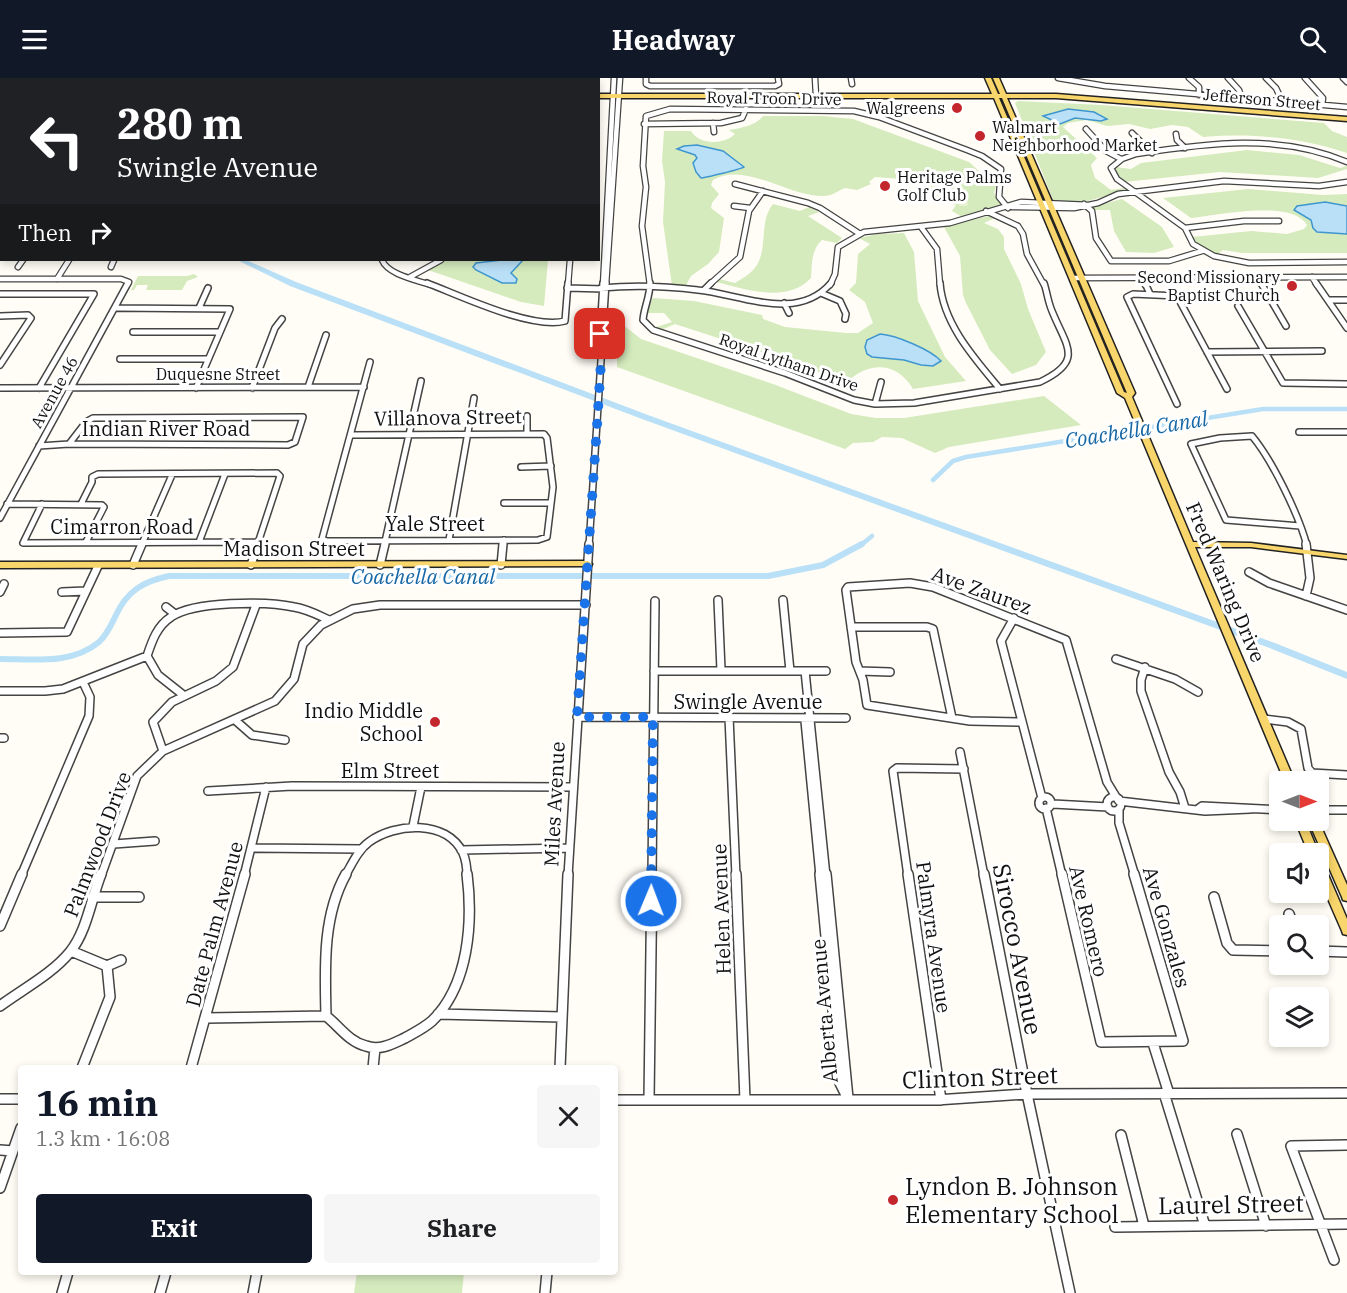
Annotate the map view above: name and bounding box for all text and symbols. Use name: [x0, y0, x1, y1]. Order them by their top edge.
text: Headway: [612, 22, 735, 57]
icon: menu: [18, 23, 51, 56]
icon: search: [1296, 23, 1329, 56]
street label: Jefferson Street: [1202, 84, 1322, 114]
street label: Royal Troon Drive: [706, 87, 842, 109]
text: 280 m: [117, 96, 243, 151]
place label: Walgreens: [866, 98, 945, 118]
marker: Walgreens: [950, 101, 964, 115]
icon: left: [18, 102, 96, 180]
place label: Walmart Neighborhood Market: [992, 117, 1158, 155]
marker: Walmart Neighborhood Market: [973, 129, 987, 143]
text: Swingle Avenue: [117, 149, 318, 184]
place label: Heritage Palms Golf Club: [897, 167, 1012, 205]
marker: Heritage Palms Golf Club: [878, 179, 892, 193]
icon: right: [84, 216, 117, 249]
text: Then: [18, 218, 72, 247]
place label: Second Missionary Baptist Church: [1138, 267, 1280, 305]
marker: Second Missionary Baptist Church: [1285, 279, 1299, 293]
pin: [574, 308, 625, 359]
icon: arrive: [583, 317, 616, 350]
street label: Royal Lytham Drive: [717, 329, 861, 395]
street label: Avenue 46: [26, 353, 82, 431]
street label: Duquesne Street: [156, 364, 281, 384]
street label: Villanova Street: [374, 402, 522, 432]
water label: Coachella Canal: [1062, 404, 1211, 454]
street label: Indian River Road: [82, 415, 250, 442]
street label: Fred Waring Drive: [1180, 498, 1272, 666]
street label: Yale Street: [385, 510, 485, 537]
street label: Cimarron Road: [50, 513, 194, 540]
street label: Madison Street: [223, 535, 365, 562]
street label: Ave Zaurez: [928, 559, 1036, 621]
water label: Coachella Canal: [351, 562, 496, 590]
street label: Swingle Avenue: [674, 688, 822, 715]
place label: Indio Middle School: [304, 697, 423, 747]
marker: Indio Middle School: [428, 715, 442, 729]
street label: Miles Avenue: [537, 741, 571, 867]
street label: Elm Street: [341, 757, 439, 784]
street label: Palmwood Drive: [57, 767, 137, 921]
north arrow: [1269, 771, 1329, 831]
map controls: [1269, 771, 1329, 1047]
street label: Date Palm Avenue: [179, 838, 249, 1010]
street label: Helen Avenue: [705, 843, 737, 975]
button: sound: [1269, 843, 1329, 903]
street label: Palmyra Avenue: [910, 859, 958, 1015]
street label: Sirocco Avenue: [986, 861, 1050, 1037]
street label: Ave Romero: [1063, 863, 1115, 979]
street label: Ave Gonzales: [1137, 863, 1197, 991]
position arrow: [619, 869, 683, 933]
button: search: [1269, 915, 1329, 975]
street label: Alberta Avenue: [804, 938, 844, 1084]
button: layers: [1269, 987, 1329, 1047]
street label: Clinton Street: [901, 1058, 1059, 1096]
text: 16 min: [36, 1079, 158, 1126]
button: close: [537, 1085, 600, 1148]
text: 1.3 km · 16:08: [36, 1125, 170, 1152]
place label: Lyndon B. Johnson Elementary School: [905, 1170, 1119, 1230]
street label: Laurel Street: [1158, 1187, 1304, 1221]
marker: Lyndon B. Johnson Elementary School: [886, 1193, 900, 1207]
button: Exit: [36, 1194, 312, 1263]
button: Share: [324, 1194, 600, 1263]

